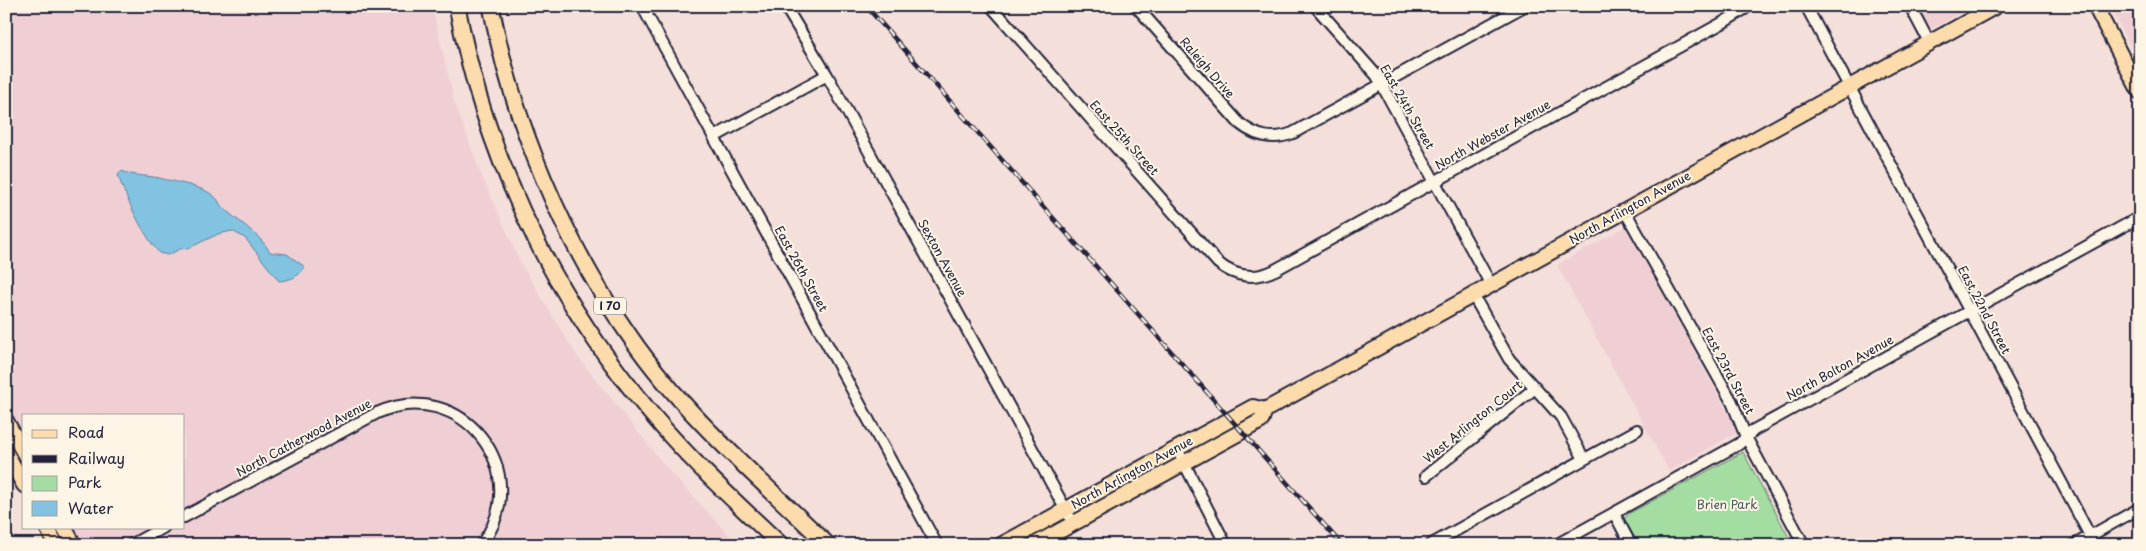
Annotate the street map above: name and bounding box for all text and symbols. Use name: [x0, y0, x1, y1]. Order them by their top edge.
street label: Raleigh Drive: [1176, 33, 1239, 102]
street label: East 24th Street: [1376, 61, 1440, 152]
street label: North Webster Avenue: [1431, 95, 1554, 173]
street label: East 25th Street: [1086, 96, 1163, 179]
street label: North Arlington Avenue: [1565, 166, 1694, 248]
street label: Sexton Avenue: [914, 215, 972, 300]
street label: East 26th Street: [771, 222, 833, 315]
street label: East 22nd Street: [1954, 262, 2016, 357]
road number: I 70: [594, 298, 626, 314]
street label: East 23rd Street: [1698, 324, 1759, 417]
street label: North Bolton Avenue: [1783, 330, 1897, 404]
street label: West Arlington Court: [1419, 376, 1526, 467]
street label: North Catherwood Avenue: [233, 394, 375, 480]
legend: [22, 414, 185, 528]
text: Road: [68, 420, 104, 443]
street label: North Arlington Avenue: [1067, 431, 1196, 513]
text: Railway: [68, 446, 125, 469]
text: Park: [68, 470, 102, 493]
park label: Brien Park: [1697, 495, 1757, 513]
text: Water: [68, 496, 113, 519]

